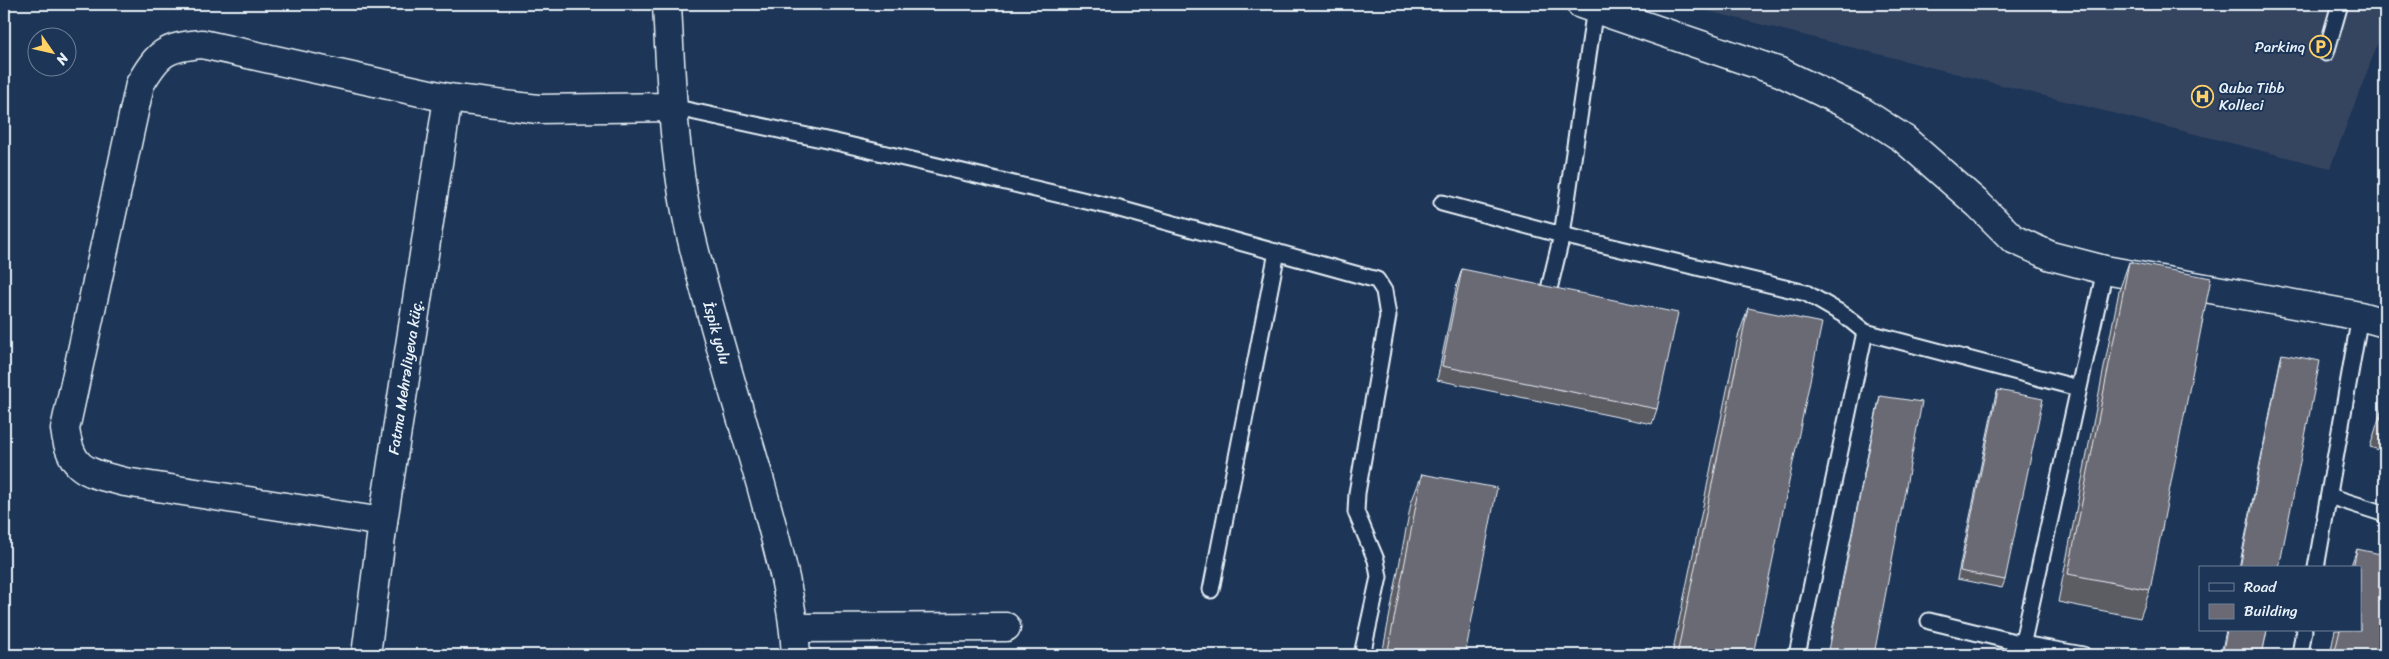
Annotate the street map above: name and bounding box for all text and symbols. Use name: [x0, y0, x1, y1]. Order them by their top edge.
north arrow: [28, 28, 78, 78]
place label: Parkinq: [2255, 34, 2306, 60]
parking icon: Parkinq: [2309, 35, 2333, 59]
text: N: [49, 47, 76, 70]
place label: Quba Tibb Kolleci: [2219, 75, 2285, 118]
hospital icon: Quba Tibb Kolleci: [2191, 85, 2215, 109]
street label: Fatma Mehrəliyeva küç.: [380, 297, 430, 457]
street label: İspik yolu: [695, 298, 738, 368]
legend: [2199, 566, 2362, 632]
text: Road: [2244, 574, 2277, 600]
text: Building: [2244, 598, 2298, 624]

